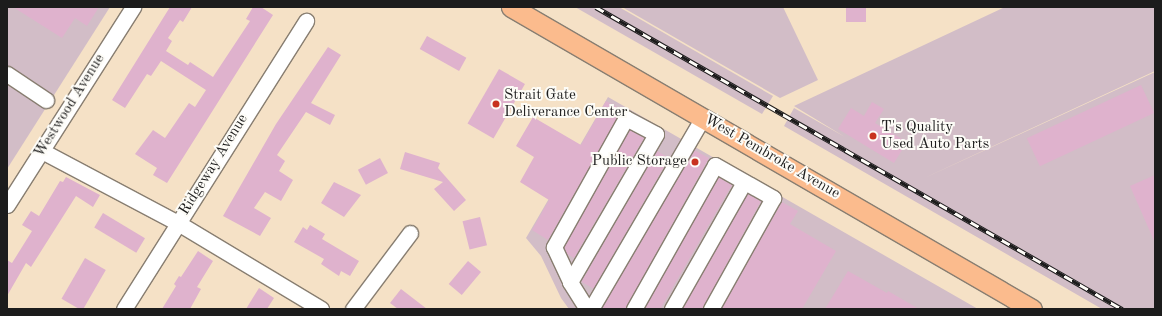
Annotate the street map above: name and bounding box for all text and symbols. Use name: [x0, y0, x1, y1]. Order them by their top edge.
street label: Westwood Avenue: [31, 51, 109, 161]
place label: Strait Gate Deliverance Center: [504, 86, 627, 121]
marker: Strait Gate Deliverance Center: [491, 99, 501, 109]
street label: Ridgeway Avenue: [176, 111, 252, 219]
street label: West Pembroke Avenue: [701, 111, 843, 203]
place label: T's Quality Used Auto Parts: [881, 118, 989, 153]
marker: T's Quality Used Auto Parts: [868, 131, 878, 141]
place label: Public Storage: [592, 153, 687, 171]
marker: Public Storage: [690, 157, 700, 167]

